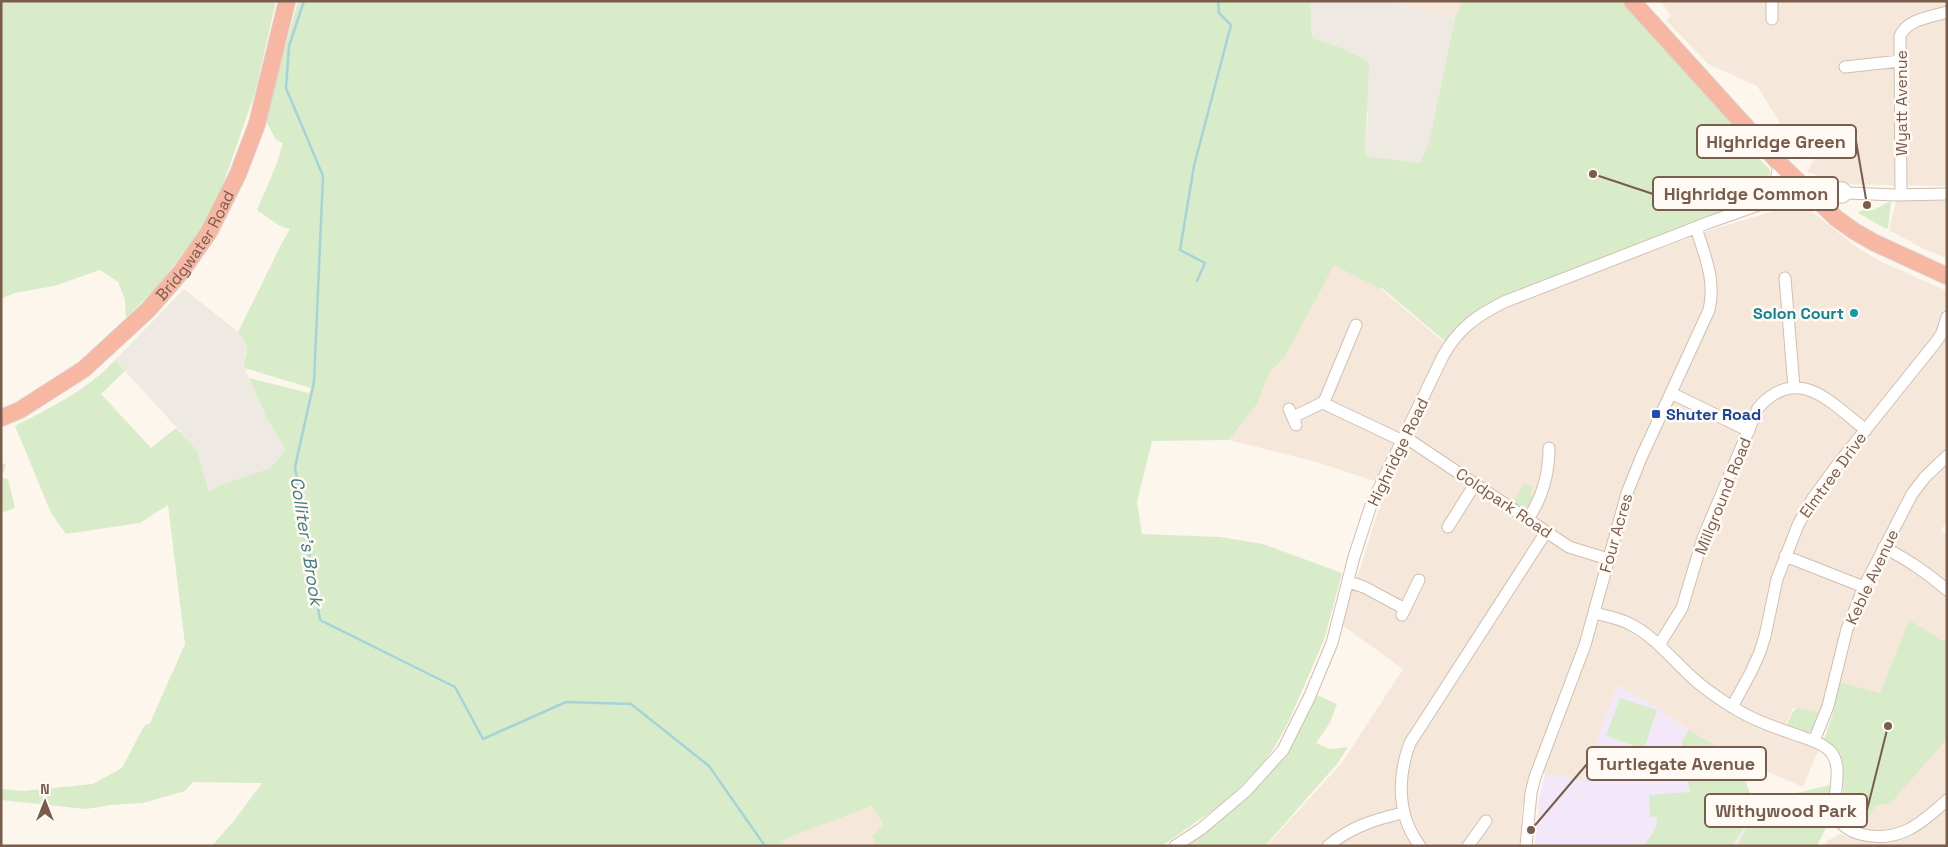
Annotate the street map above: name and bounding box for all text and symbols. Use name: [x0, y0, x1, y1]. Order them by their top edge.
street label: Wyatt Avenue: [1891, 50, 1912, 156]
callout: Highridge Green: [1697, 125, 1856, 158]
text: Highridge Green: [1706, 130, 1846, 153]
callout: Highridge Common: [1653, 177, 1838, 210]
text: Highridge Common: [1664, 182, 1828, 205]
street label: Bridgwater Road: [151, 187, 239, 305]
place label: Solon Court: [1753, 303, 1844, 324]
marker: Solon Court: [1848, 307, 1860, 319]
street label: Highridge Road: [1363, 394, 1433, 510]
place label: Shuter Road: [1666, 404, 1761, 425]
marker: Shuter Road: [1650, 408, 1662, 420]
street label: Elmtree Drive: [1795, 428, 1871, 522]
street label: Millground Road: [1690, 434, 1756, 558]
street label: Coldpark Road: [1452, 463, 1556, 543]
water label: Colliter's Brook: [285, 475, 329, 609]
street label: Four Acres: [1595, 491, 1637, 575]
street label: Keble Avenue: [1841, 526, 1903, 628]
callout: Turtlegate Avenue: [1587, 747, 1766, 780]
text: Turtlegate Avenue: [1597, 752, 1755, 775]
north arrow: [20, 777, 70, 827]
text: N: [40, 780, 50, 798]
callout: Withywood Park: [1705, 794, 1867, 827]
text: Withywood Park: [1715, 799, 1857, 822]

